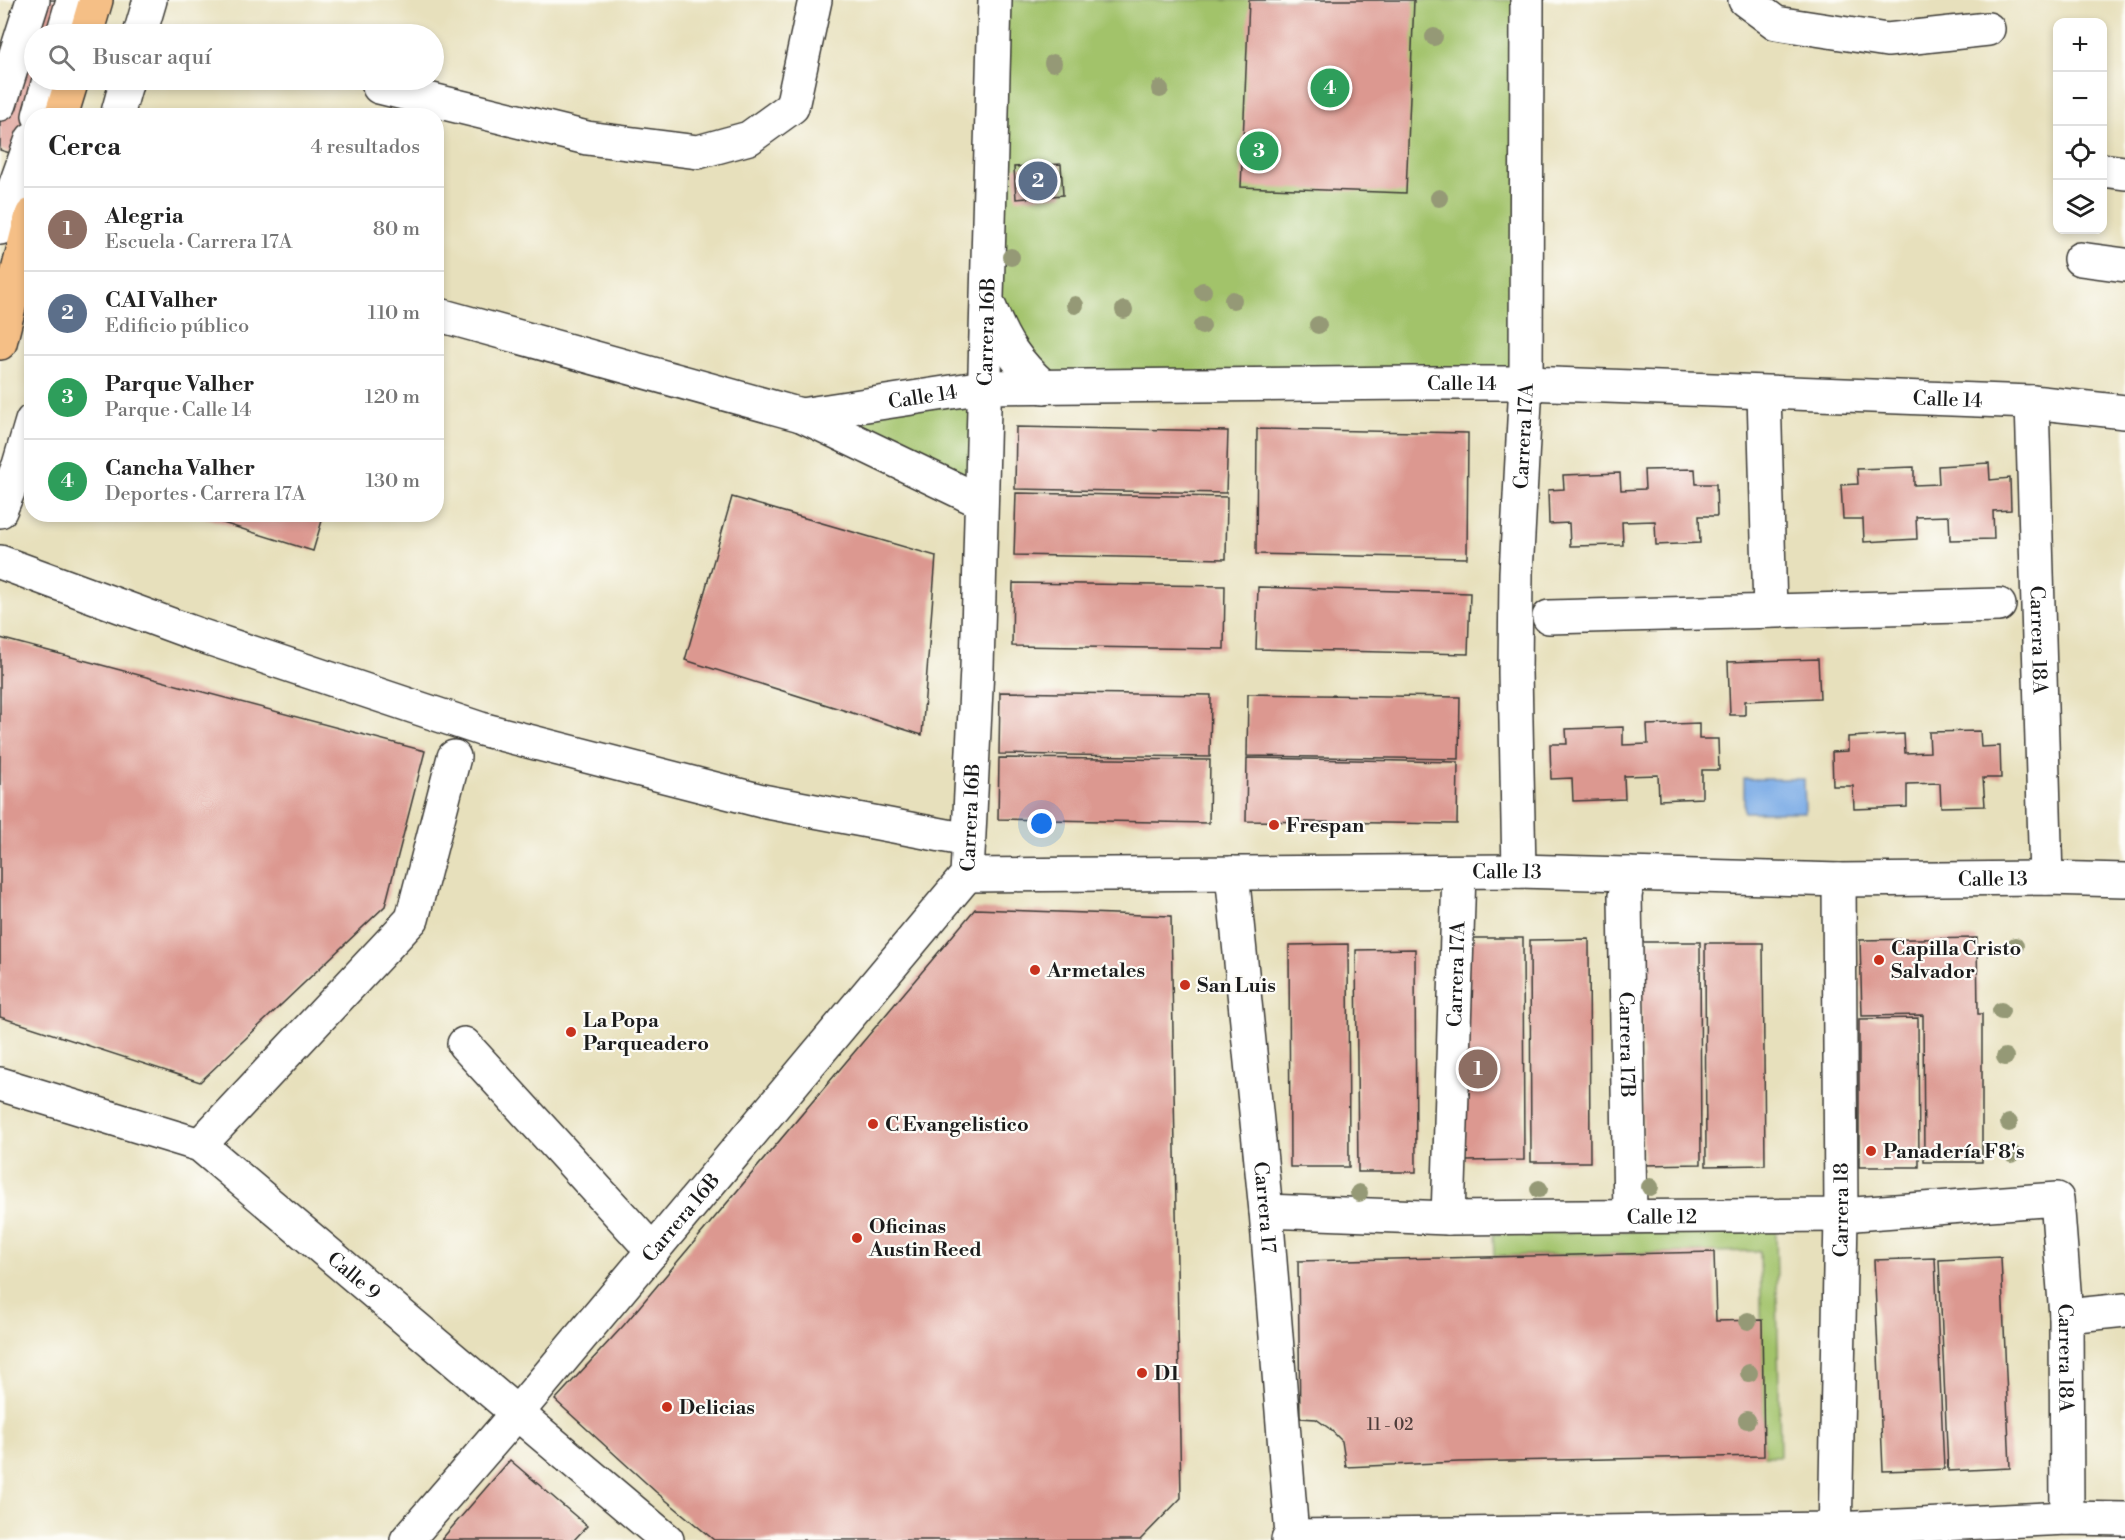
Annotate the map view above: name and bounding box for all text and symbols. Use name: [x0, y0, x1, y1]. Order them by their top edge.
map controls: [2053, 18, 2107, 234]
button: +: [2053, 18, 2107, 72]
search box: [24, 24, 444, 90]
icon: search: [45, 41, 78, 74]
text: Buscar aquí: [93, 44, 211, 71]
pin: 4: [1310, 66, 1350, 110]
button: −: [2053, 72, 2107, 126]
button: locate: [2053, 126, 2107, 180]
pin: 3: [1240, 128, 1278, 174]
text: Cerca: [48, 131, 121, 163]
text: 4 resultados: [310, 135, 420, 160]
pin: 2: [1018, 158, 1058, 204]
button: layers: [2053, 180, 2107, 234]
text: Alegria: [105, 203, 184, 230]
text: 1: [63, 217, 72, 242]
text: 80 m: [373, 217, 420, 242]
text: Escuela · Carrera 17A: [105, 230, 292, 255]
street label: Carrera 16B: [974, 277, 1002, 386]
text: CAI Valher: [105, 287, 218, 314]
text: 2: [61, 301, 74, 326]
text: 110 m: [368, 301, 420, 326]
text: Edificio público: [105, 314, 249, 339]
text: Parque Valher: [105, 371, 254, 398]
street label: Calle 14: [1427, 372, 1497, 397]
street label: Calle 14: [886, 380, 959, 416]
street label: Carrera 17A: [1509, 382, 1540, 490]
text: 3: [61, 385, 74, 410]
text: 120 m: [365, 385, 420, 410]
street label: Calle 14: [1912, 387, 1983, 414]
text: Parque · Calle 14: [105, 398, 251, 423]
text: Cancha Valher: [105, 455, 255, 482]
text: 4: [61, 469, 74, 494]
text: 130 m: [365, 469, 420, 494]
text: Deportes · Carrera 17A: [105, 482, 306, 507]
street label: Carrera 18A: [2023, 585, 2052, 696]
street label: Carrera 16B: [956, 763, 986, 872]
your location: [1027, 809, 1056, 838]
place label: Frespan: [1286, 814, 1365, 839]
marker: Frespan: [1267, 818, 1281, 832]
street label: Calle 13: [1472, 860, 1542, 886]
street label: Calle 13: [1958, 867, 2028, 893]
street label: Carrera 17A: [1443, 920, 1471, 1027]
place label: Capilla Cristo Salvador: [1891, 937, 2021, 985]
marker: Capilla Cristo Salvador: [1872, 953, 1886, 967]
place label: Armetales: [1046, 959, 1145, 984]
marker: Armetales: [1028, 963, 1042, 977]
place label: San Luis: [1197, 974, 1276, 999]
marker: San Luis: [1178, 978, 1192, 992]
street label: Carrera 17B: [1612, 991, 1639, 1098]
place label: La Popa Parqueadero: [583, 1009, 709, 1057]
marker: La Popa Parqueadero: [564, 1025, 578, 1039]
pin: 1: [1458, 1046, 1498, 1092]
place label: C Evangelistico: [885, 1113, 1029, 1138]
marker: C Evangelistico: [866, 1117, 880, 1131]
place label: Panadería F8's: [1883, 1140, 2024, 1165]
marker: Panadería F8's: [1864, 1144, 1878, 1158]
street label: Carrera 17: [1247, 1160, 1280, 1254]
street label: Carrera 18: [1829, 1163, 1855, 1258]
street label: Carrera 16B: [637, 1169, 726, 1268]
street label: Calle 12: [1627, 1205, 1697, 1231]
place label: Oficinas Austin Reed: [868, 1215, 982, 1263]
marker: Oficinas Austin Reed: [850, 1231, 864, 1245]
street label: Calle 9: [321, 1247, 385, 1306]
street label: Carrera 18A: [2051, 1303, 2077, 1414]
place label: D1: [1154, 1362, 1180, 1387]
marker: D1: [1135, 1366, 1149, 1380]
place label: Delicias: [679, 1396, 755, 1421]
marker: Delicias: [660, 1400, 674, 1414]
house number: 11 - 02: [1367, 1415, 1413, 1435]

